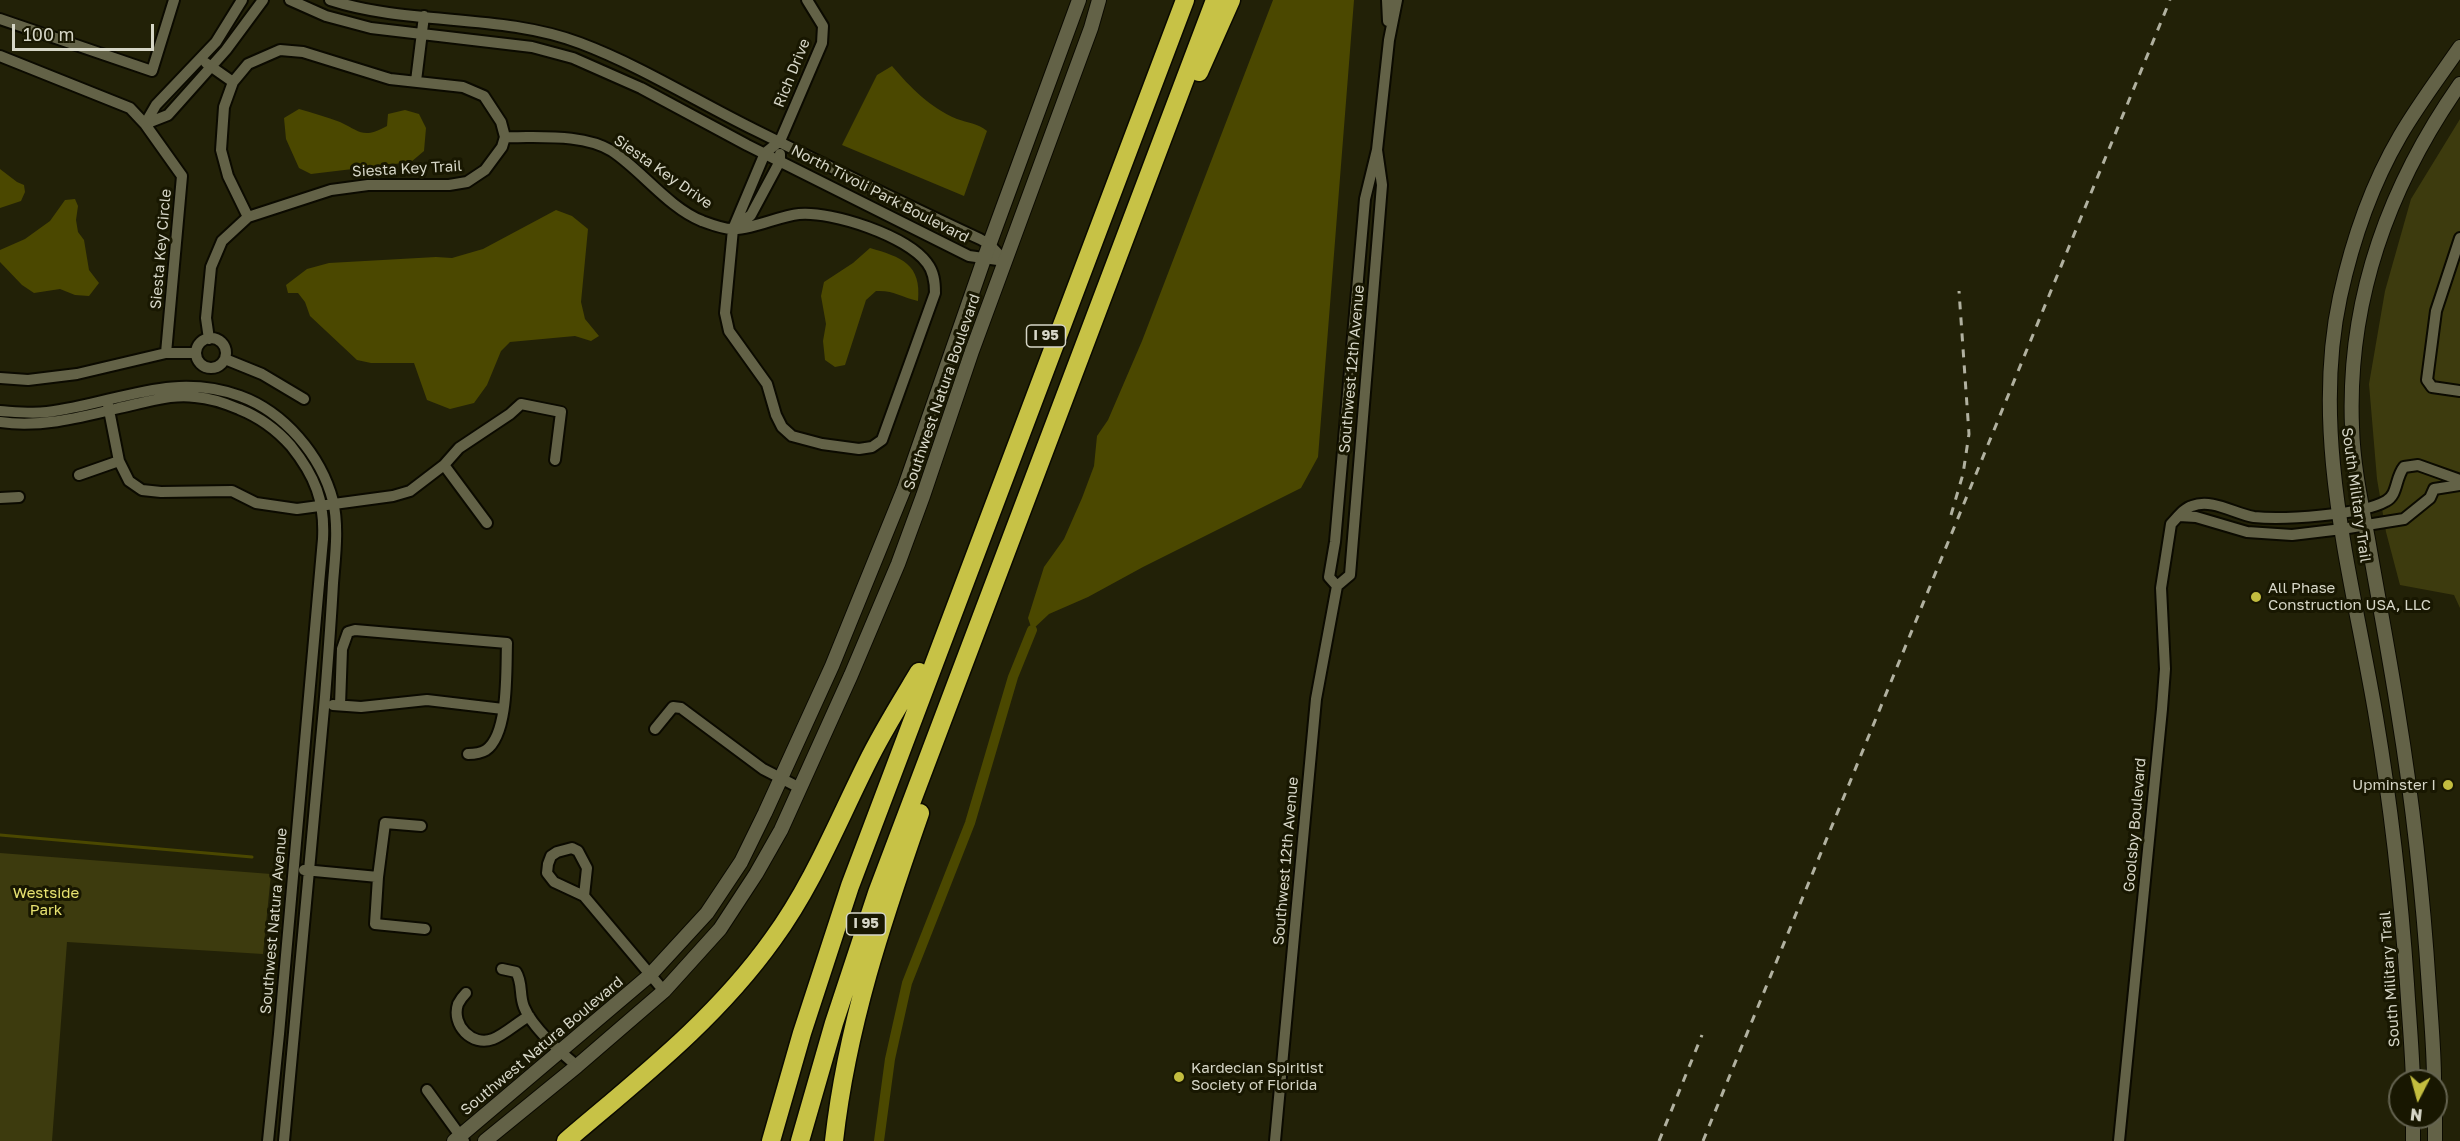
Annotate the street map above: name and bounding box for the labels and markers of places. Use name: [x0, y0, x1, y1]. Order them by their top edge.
place label: All Phase Construction USA, LLC: [2268, 579, 2431, 614]
marker: All Phase Construction USA, LLC: [2249, 590, 2263, 604]
place label: Upminster I: [2352, 776, 2436, 794]
marker: Upminster I: [2441, 778, 2455, 792]
place label: Kardecian Spiritist Society of Florida: [1191, 1059, 1324, 1094]
marker: Kardecian Spiritist Society of Florida: [1172, 1070, 1186, 1084]

